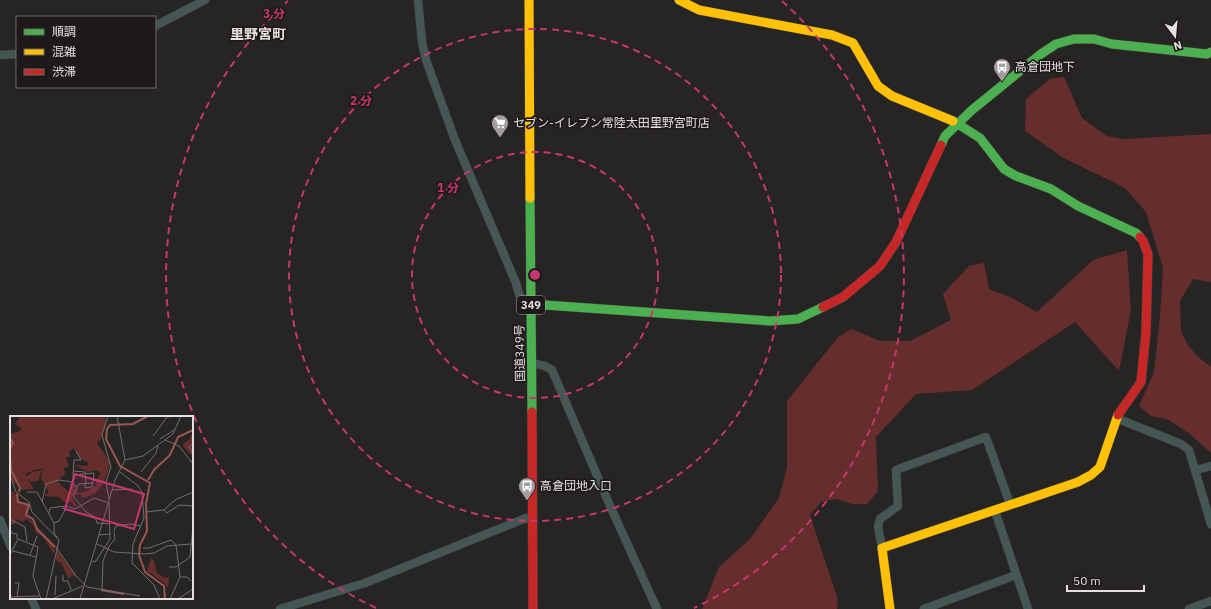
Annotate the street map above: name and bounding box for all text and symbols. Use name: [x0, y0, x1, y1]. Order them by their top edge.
text: 3 分: [263, 6, 285, 21]
legend: [16, 16, 156, 88]
north arrow: [1155, 16, 1195, 56]
text: 順調: [52, 24, 76, 39]
district label: 里野宮町: [230, 25, 286, 43]
text: N: [1172, 38, 1184, 53]
text: 混雑: [52, 44, 76, 59]
bus stop icon: 高倉団地下: [992, 57, 1012, 82]
place label: 高倉団地下: [1015, 59, 1075, 74]
text: 渋滞: [52, 64, 76, 79]
text: 2 分: [350, 93, 372, 108]
supermarket icon: セブン-イレブン常陸太田里野宮町店: [490, 113, 510, 138]
place label: セブン-イレブン常陸太田里野宮町店: [513, 115, 710, 130]
text: 1 分: [437, 180, 459, 195]
centre of rings: [528, 268, 542, 282]
road number: 349: [517, 296, 545, 314]
street label: 国道349号: [511, 324, 528, 382]
inset map: [10, 416, 193, 599]
bus stop icon: 高倉団地入口: [517, 476, 537, 501]
place label: 高倉団地入口: [540, 478, 612, 493]
scale bar: [1067, 567, 1144, 593]
text: 50 m: [1073, 573, 1101, 588]

